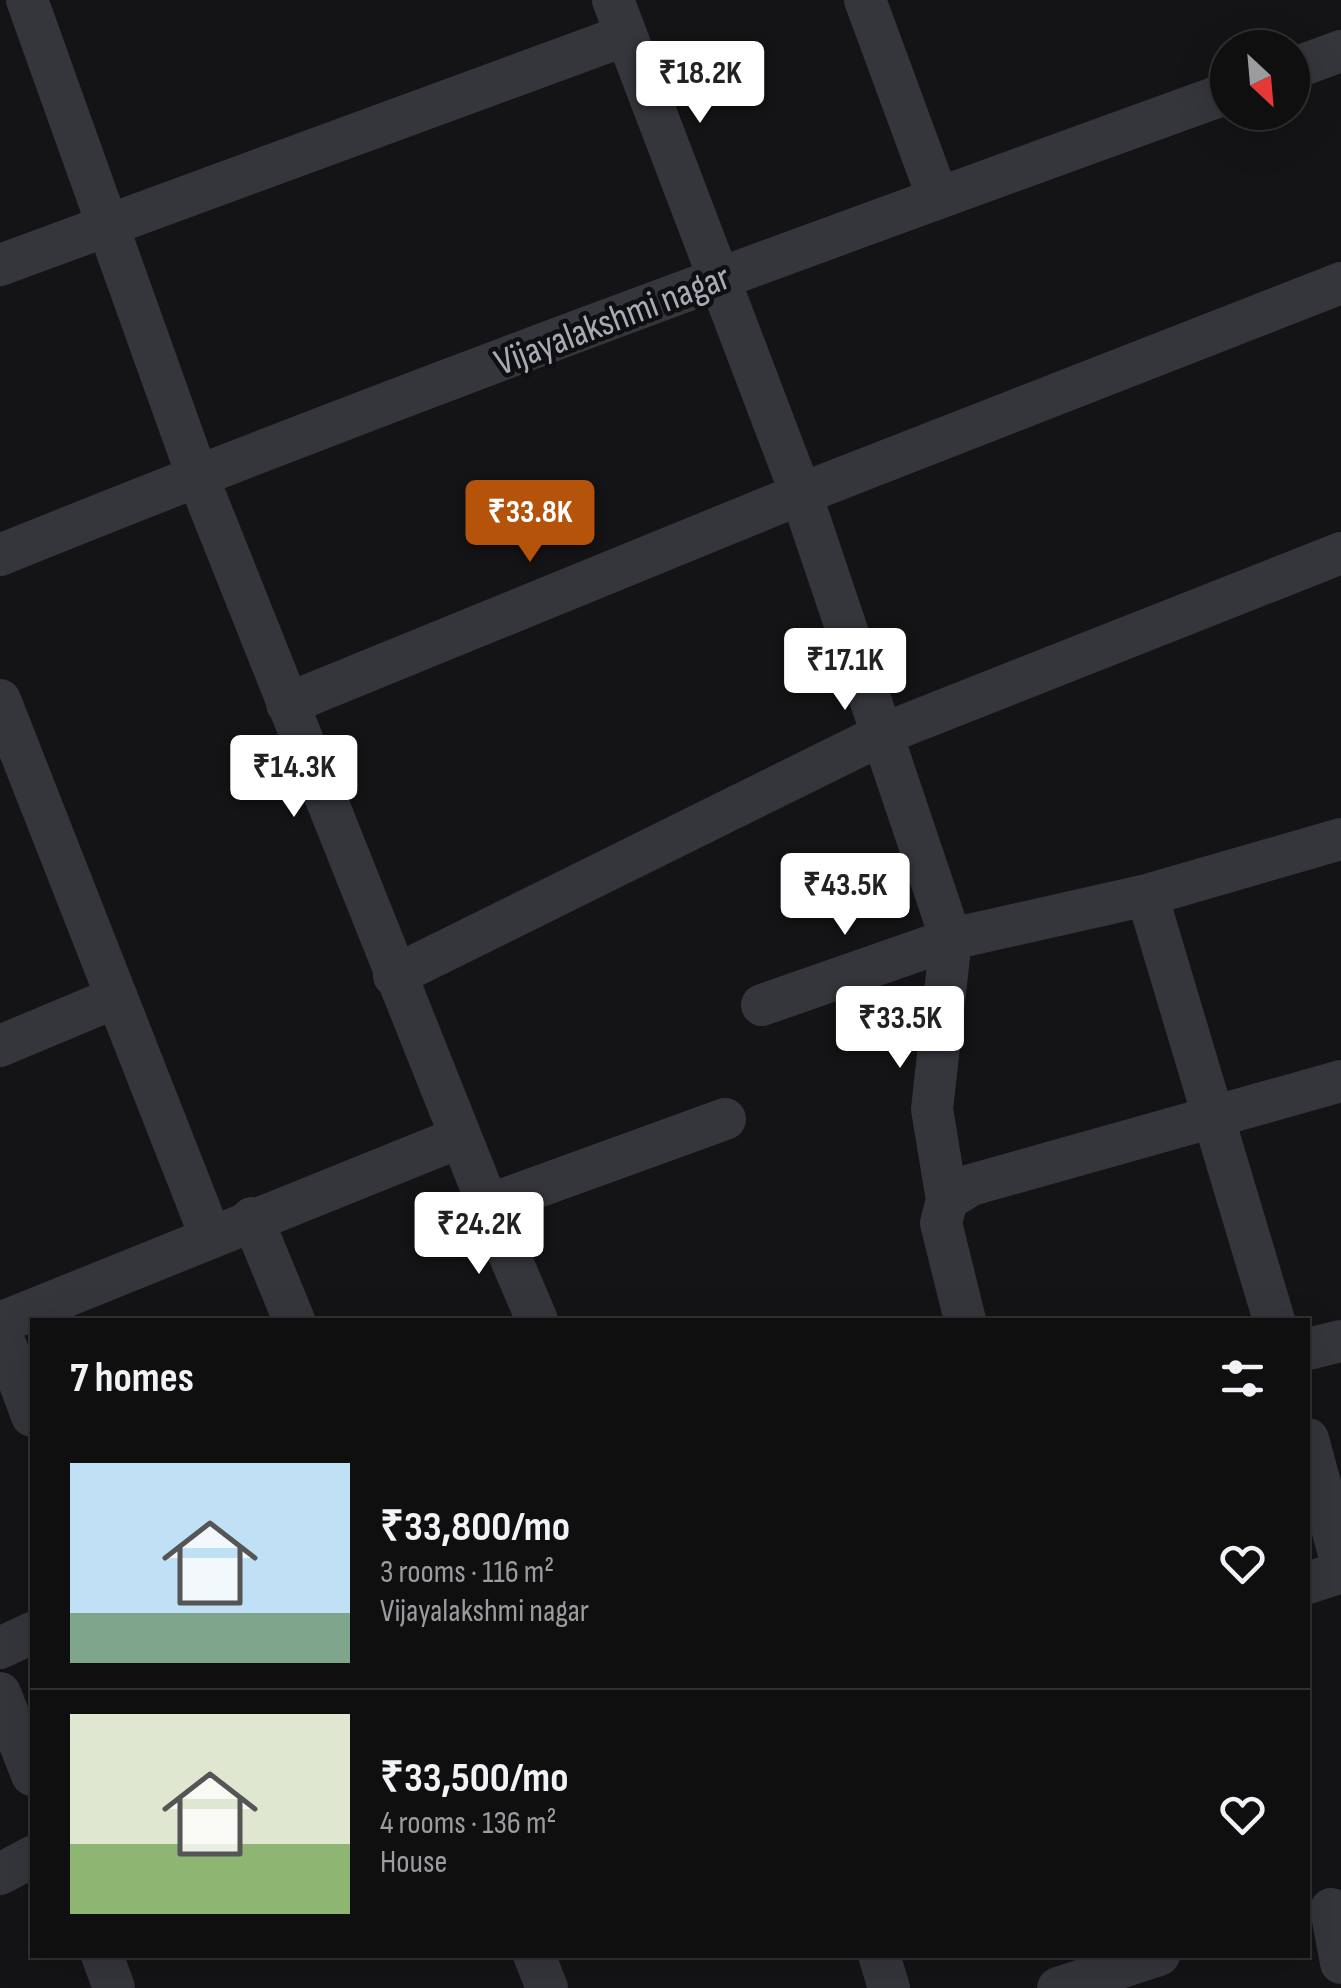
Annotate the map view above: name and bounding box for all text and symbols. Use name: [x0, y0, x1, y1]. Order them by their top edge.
north arrow: [1210, 30, 1310, 130]
map controls: [1210, 30, 1310, 130]
pin: ₹18.2K: [619, 41, 781, 126]
text: ₹18.2K: [658, 54, 742, 93]
street label: Vijayalakshmi nagar: [489, 255, 737, 386]
pin: ₹33.8K: [449, 480, 611, 565]
text: ₹33.8K: [487, 493, 573, 532]
pin: ₹17.1K: [764, 628, 926, 713]
text: ₹17.1K: [806, 641, 884, 680]
pin: ₹14.3K: [213, 735, 375, 820]
text: ₹14.3K: [252, 748, 336, 787]
pin: ₹43.5K: [764, 853, 926, 938]
text: ₹43.5K: [803, 866, 887, 905]
pin: ₹33.5K: [819, 986, 981, 1071]
text: ₹33.5K: [858, 999, 942, 1038]
pin: ₹24.2K: [398, 1192, 560, 1277]
text: ₹24.2K: [437, 1205, 521, 1244]
icon: filters: [1215, 1351, 1270, 1406]
text: 7 homes: [70, 1353, 194, 1404]
text: ₹33,800/mo: [380, 1502, 570, 1553]
icon: home: [150, 1503, 270, 1623]
icon: heart: [1215, 1536, 1270, 1591]
text: 3 rooms · 116 m²: [380, 1553, 554, 1592]
text: Vijayalakshmi nagar: [380, 1592, 589, 1631]
text: ₹33,500/mo: [380, 1753, 569, 1804]
icon: home: [150, 1754, 270, 1874]
icon: heart: [1215, 1787, 1270, 1842]
text: 4 rooms · 136 m²: [380, 1804, 556, 1843]
text: House: [380, 1843, 447, 1882]

